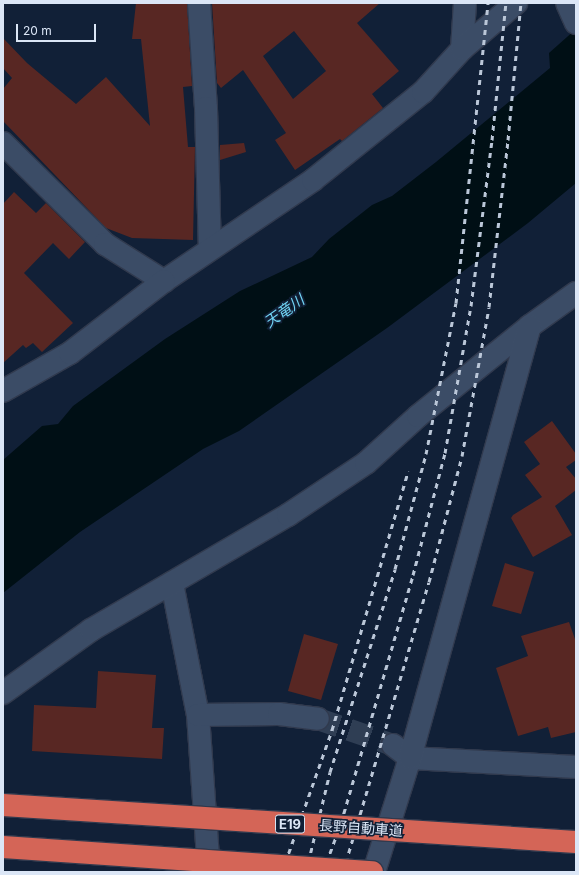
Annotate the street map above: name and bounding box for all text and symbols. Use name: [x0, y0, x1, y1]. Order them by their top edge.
scale bar: [18, 16, 98, 42]
text: 20 m: [23, 23, 52, 38]
water label: 天竜川: [260, 291, 308, 331]
road number: E19: [275, 813, 305, 835]
street label: 長野自動車道: [319, 817, 403, 839]

